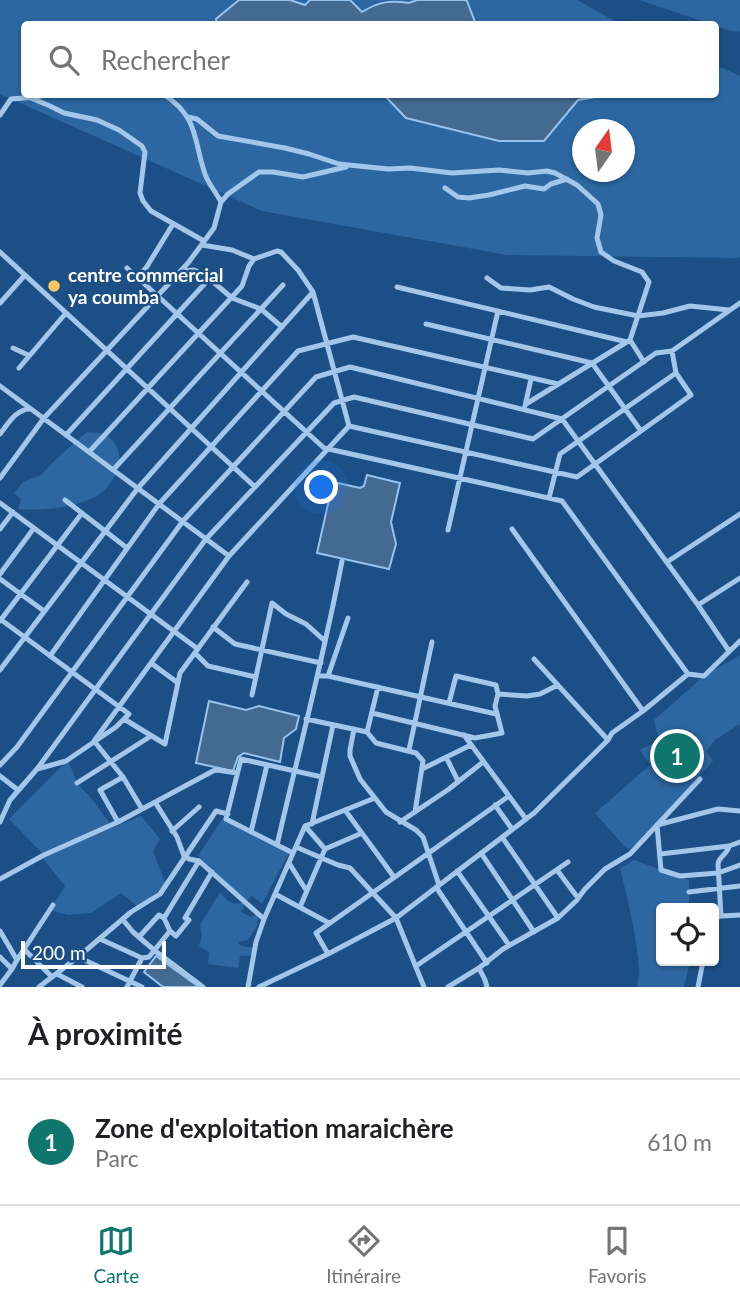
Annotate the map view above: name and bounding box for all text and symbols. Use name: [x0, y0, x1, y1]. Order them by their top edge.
search box: [21, 21, 719, 98]
icon: search: [45, 41, 83, 79]
text: Rechercher: [101, 44, 230, 76]
north arrow: [572, 119, 635, 182]
place label: centre commercial ya coumba: [68, 263, 223, 308]
marker: centre commercial ya coumba: [46, 278, 62, 294]
your location: [304, 470, 338, 504]
pin: 1: [654, 730, 700, 782]
map controls: [656, 903, 719, 966]
button: locate: [656, 903, 719, 966]
scale bar: [21, 938, 166, 970]
text: 200 m: [32, 941, 86, 964]
text: À proximité: [28, 1015, 183, 1051]
text: Zone d'exploitation maraichère: [95, 1112, 454, 1144]
text: 1: [44, 1128, 58, 1156]
text: 610 m: [647, 1128, 712, 1156]
text: Parc: [95, 1144, 139, 1172]
tab: Carte: [93, 1222, 139, 1287]
tab: Itinéraire: [326, 1222, 401, 1287]
tab: Favoris: [588, 1222, 647, 1287]

